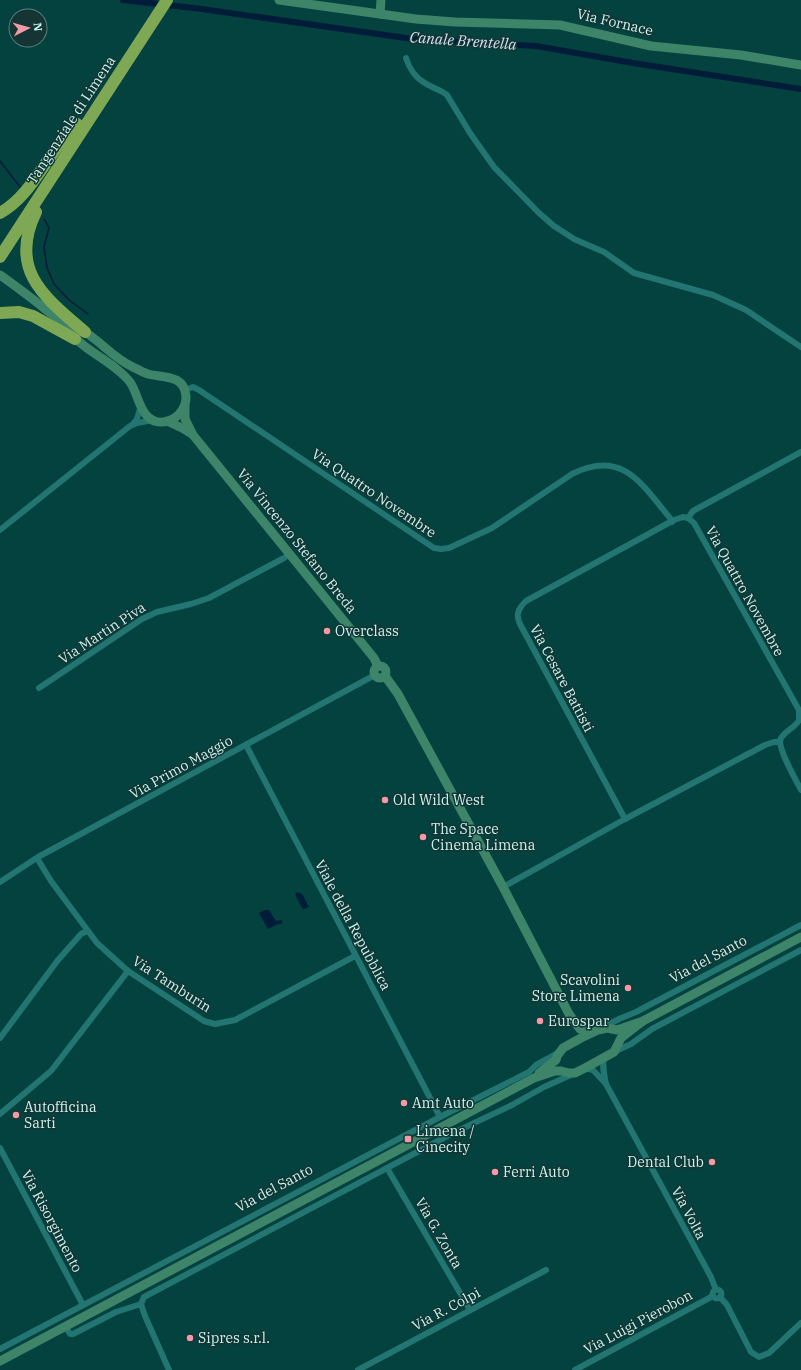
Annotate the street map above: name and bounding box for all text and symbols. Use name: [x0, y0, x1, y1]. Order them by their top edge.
street label: Via Fornace: [575, 4, 655, 40]
north arrow: [8, 8, 48, 48]
text: N: [31, 22, 45, 32]
water label: Canale Brentella: [409, 27, 518, 54]
street label: Tangenziale di Limena: [23, 52, 119, 188]
street label: Via Quattro Novembre: [308, 445, 440, 541]
street label: Via Vincenzo Stefano Breda: [233, 465, 361, 617]
street label: Via Quattro Novembre: [702, 523, 788, 659]
street label: Via Martin Piva: [55, 598, 149, 668]
street label: Via Cesare Battisti: [526, 621, 598, 735]
place label: Overclass: [335, 622, 399, 640]
marker: Overclass: [322, 626, 332, 636]
street label: Via Primo Maggio: [126, 731, 236, 803]
place label: Old Wild West: [393, 791, 485, 809]
marker: Old Wild West: [380, 795, 390, 805]
place label: The Space Cinema Limena: [431, 820, 536, 854]
marker: The Space Cinema Limena: [418, 832, 428, 842]
street label: Viale della Repubblica: [311, 857, 395, 994]
street label: Via del Santo: [666, 931, 750, 987]
street label: Via Tamburin: [129, 952, 215, 1016]
place label: Scavolini Store Limena: [532, 971, 620, 1005]
marker: Scavolini Store Limena: [623, 983, 633, 993]
place label: Eurospar: [548, 1012, 610, 1030]
marker: Eurospar: [535, 1016, 545, 1026]
place label: Amt Auto: [412, 1094, 474, 1112]
place label: Autofficina Sarti: [24, 1098, 97, 1132]
marker: Amt Auto: [399, 1098, 409, 1108]
marker: Autofficina Sarti: [11, 1110, 21, 1120]
place label: Limena / Cinecity: [416, 1122, 475, 1156]
marker: Limena / Cinecity: [403, 1134, 413, 1144]
place label: Dental Club: [627, 1153, 704, 1171]
marker: Dental Club: [707, 1157, 717, 1167]
street label: Via del Santo: [232, 1160, 316, 1216]
place label: Ferri Auto: [503, 1163, 570, 1181]
street label: Via Risorgimento: [17, 1167, 87, 1276]
marker: Ferri Auto: [490, 1167, 500, 1177]
street label: Via Volta: [668, 1183, 711, 1243]
street label: Via G. Zonta: [411, 1194, 467, 1272]
street label: Via R. Colpi: [409, 1283, 483, 1335]
street label: Via Luigi Pierobon: [580, 1286, 696, 1358]
place label: Sipres s.r.l.: [198, 1329, 270, 1347]
marker: Sipres s.r.l.: [185, 1333, 195, 1343]

